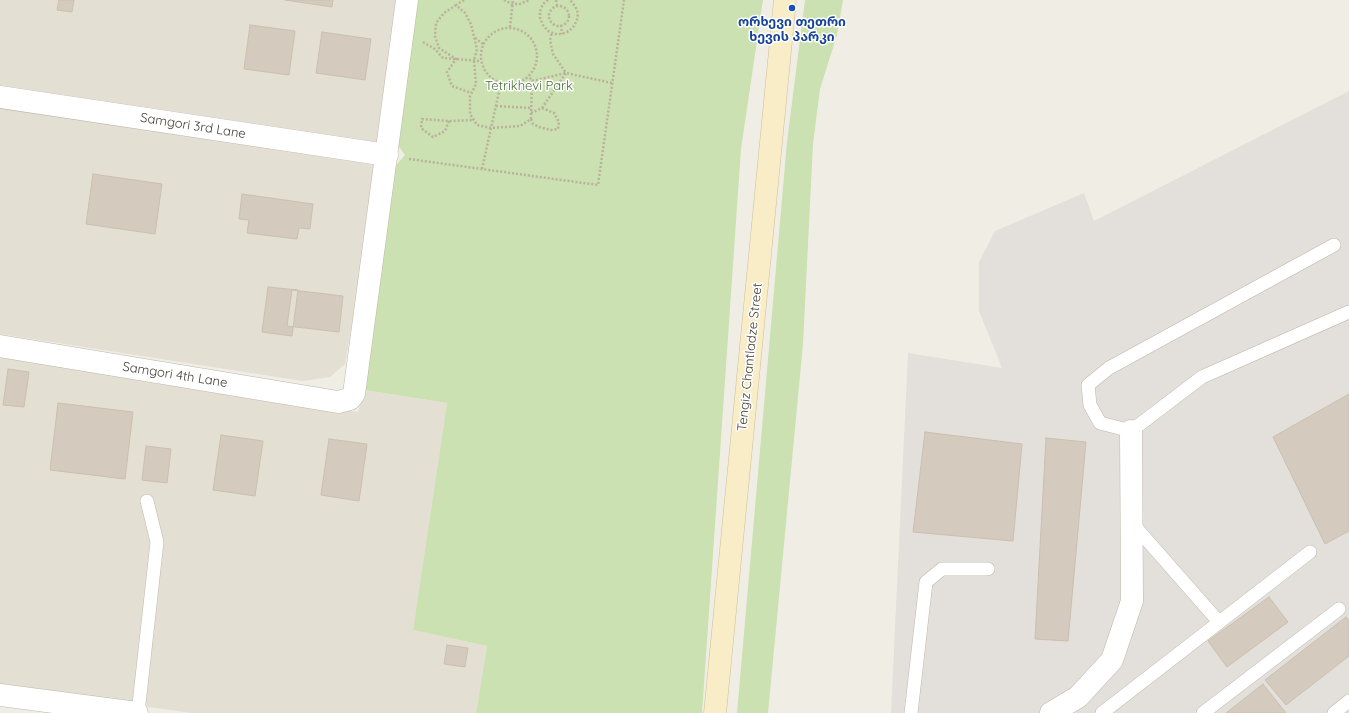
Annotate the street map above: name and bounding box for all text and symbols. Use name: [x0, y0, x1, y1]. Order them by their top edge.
marker: ორხევი თეთრი ხევის პარკი: [787, 3, 797, 13]
place label: ორხევი თეთრი ხევის პარკი: [738, 14, 846, 45]
park label: Tetrikhevi Park: [485, 78, 573, 94]
street label: Samgori 3rd Lane: [139, 110, 247, 142]
street label: Tengiz Chantladze Street: [734, 282, 766, 432]
street label: Samgori 4th Lane: [121, 359, 229, 391]

